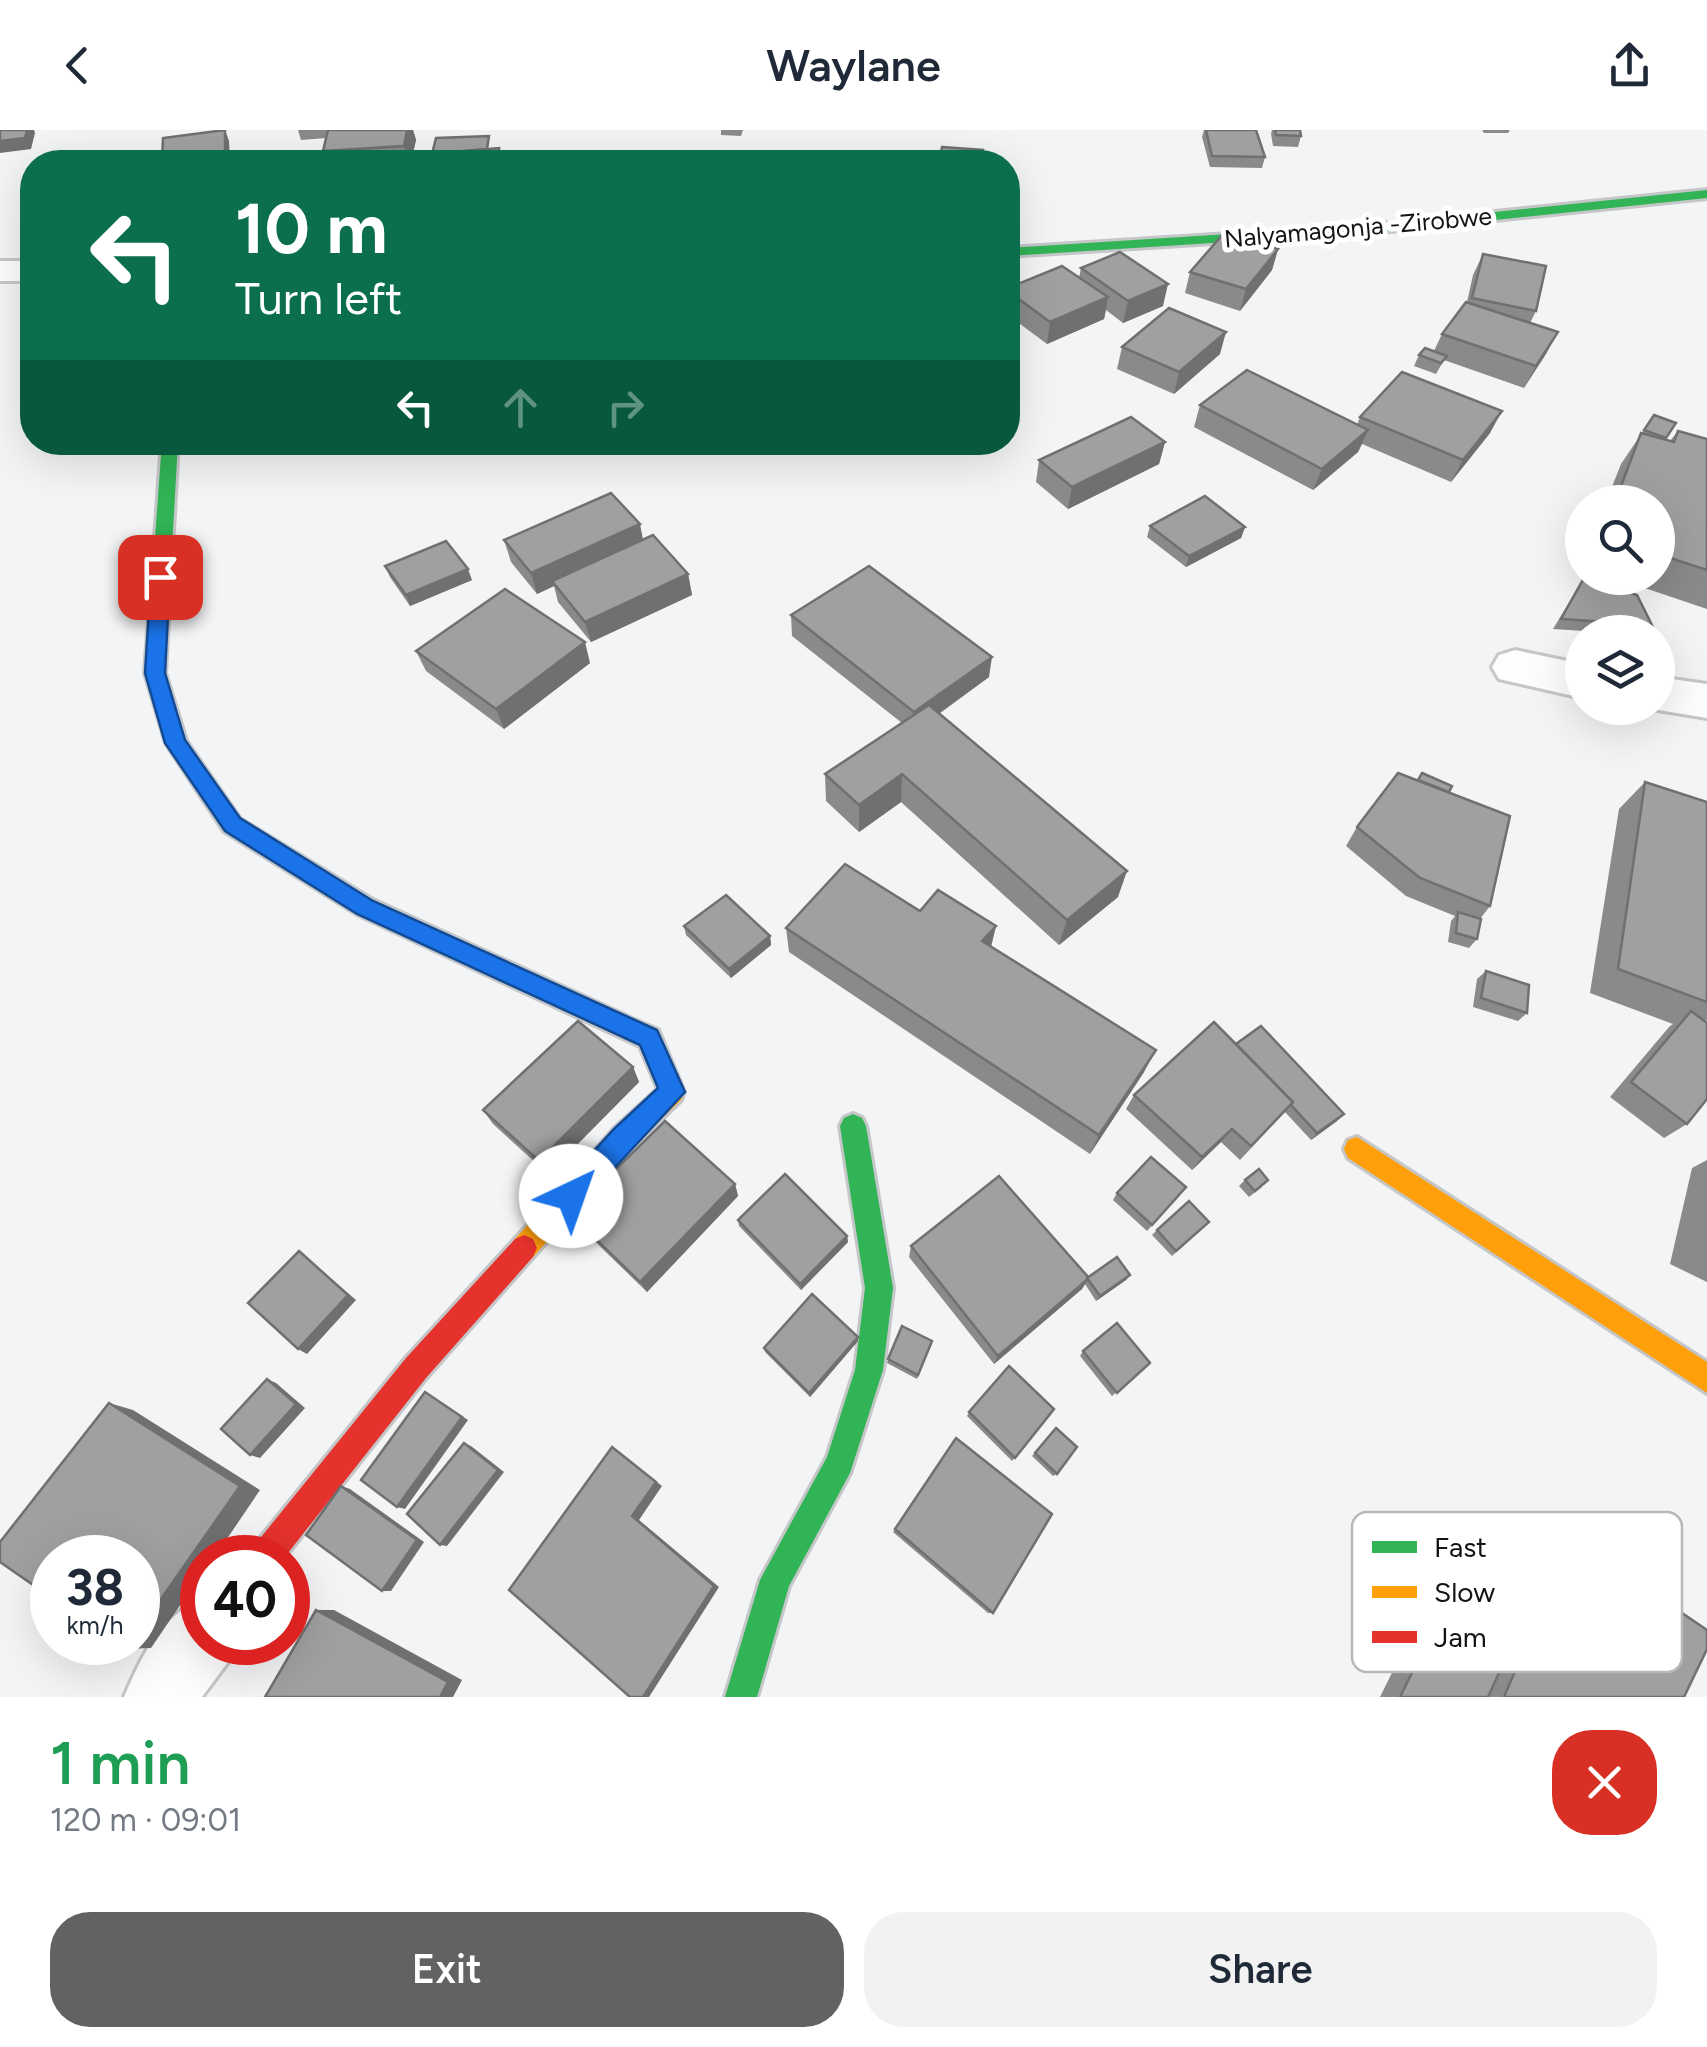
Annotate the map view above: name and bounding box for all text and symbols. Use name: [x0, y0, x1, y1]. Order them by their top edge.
icon: back: [50, 38, 105, 93]
text: Waylane: [766, 38, 941, 92]
icon: share: [1602, 38, 1657, 93]
text: 10 m: [235, 186, 388, 271]
icon: left: [70, 190, 200, 320]
street label: Nalyamagonja -Zirobwe: [1223, 200, 1493, 254]
text: Turn left: [235, 271, 402, 325]
icon: left: [388, 380, 443, 435]
icon: ahead: [493, 380, 548, 435]
icon: right: [598, 380, 653, 435]
map controls: [1565, 485, 1675, 725]
button: search: [1565, 485, 1675, 595]
pin: [118, 535, 203, 620]
icon: arrive: [133, 550, 188, 605]
button: layers: [1565, 615, 1675, 725]
position arrow: [519, 1144, 623, 1248]
legend: [1352, 1512, 1682, 1672]
text: Fast: [1434, 1530, 1487, 1564]
speed limit sign: 40: [180, 1535, 310, 1665]
text: 38: [66, 1557, 124, 1618]
text: Slow: [1434, 1575, 1495, 1609]
text: km/h: [66, 1610, 124, 1640]
text: Jam: [1434, 1620, 1487, 1654]
text: 1 min: [50, 1727, 190, 1799]
button: close: [1552, 1730, 1657, 1835]
text: 120 m · 09:01: [50, 1801, 241, 1839]
button: Exit: [50, 1912, 844, 2027]
button: Share: [864, 1912, 1657, 2027]

